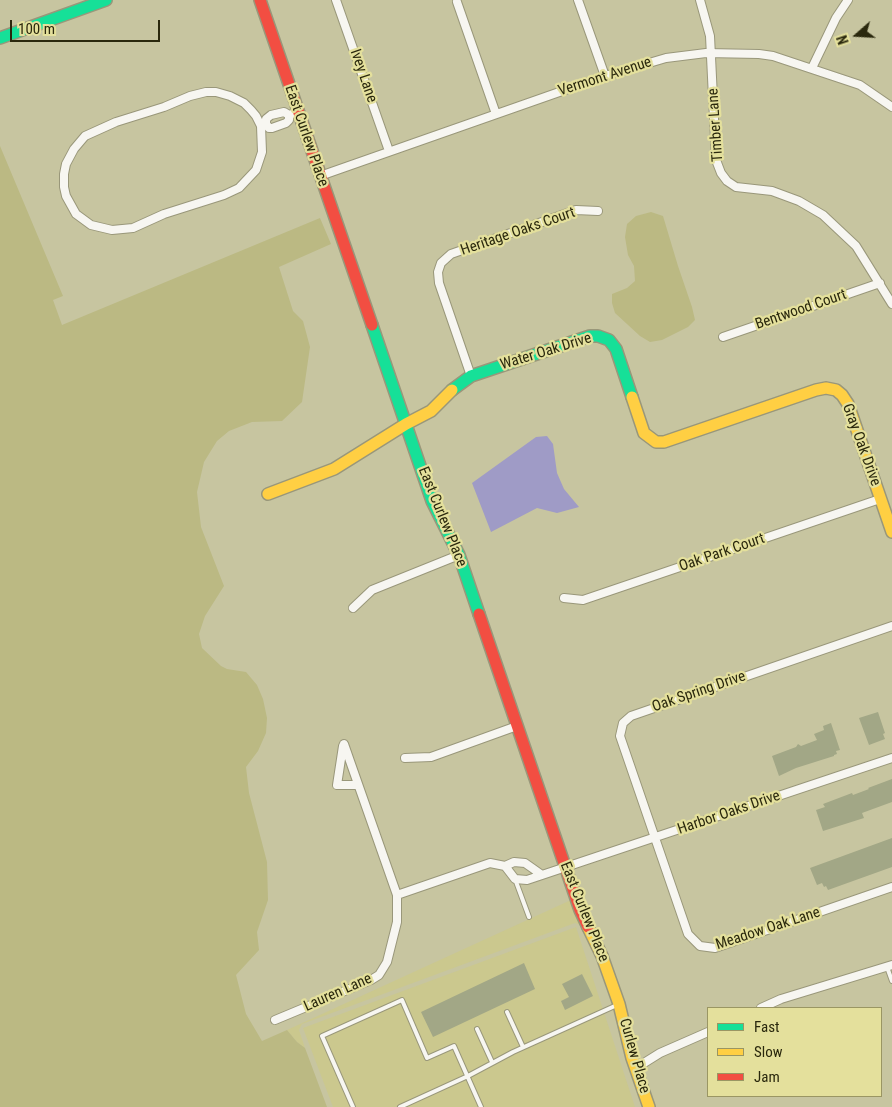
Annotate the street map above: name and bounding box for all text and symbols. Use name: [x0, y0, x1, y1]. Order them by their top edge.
scale bar: [12, 10, 162, 42]
north arrow: [832, 10, 882, 60]
text: 100 m: [18, 20, 55, 38]
text: N: [834, 33, 852, 47]
street label: Ivey Lane: [345, 47, 381, 105]
street label: Vermont Avenue: [556, 53, 654, 101]
street label: East Curlew Place: [280, 83, 332, 189]
street label: Timber Lane: [704, 88, 728, 162]
street label: Heritage Oaks Court: [458, 204, 578, 260]
street label: Bentwood Court: [753, 286, 849, 334]
street label: Water Oak Drive: [498, 330, 594, 374]
street label: Gray Oak Drive: [838, 401, 884, 489]
street label: East Curlew Place: [414, 464, 470, 570]
street label: Oak Park Court: [677, 530, 767, 576]
street label: Oak Spring Drive: [650, 668, 748, 716]
street label: Harbor Oaks Drive: [675, 787, 783, 839]
street label: East Curlew Place: [556, 859, 612, 965]
street label: Meadow Oak Lane: [714, 904, 822, 954]
street label: Lauren Lane: [301, 970, 375, 1016]
legend: [707, 1007, 882, 1097]
street label: Curlew Place: [615, 1017, 653, 1095]
text: Fast: [754, 1018, 779, 1036]
text: Slow: [754, 1043, 783, 1061]
text: Jam: [754, 1068, 780, 1086]

